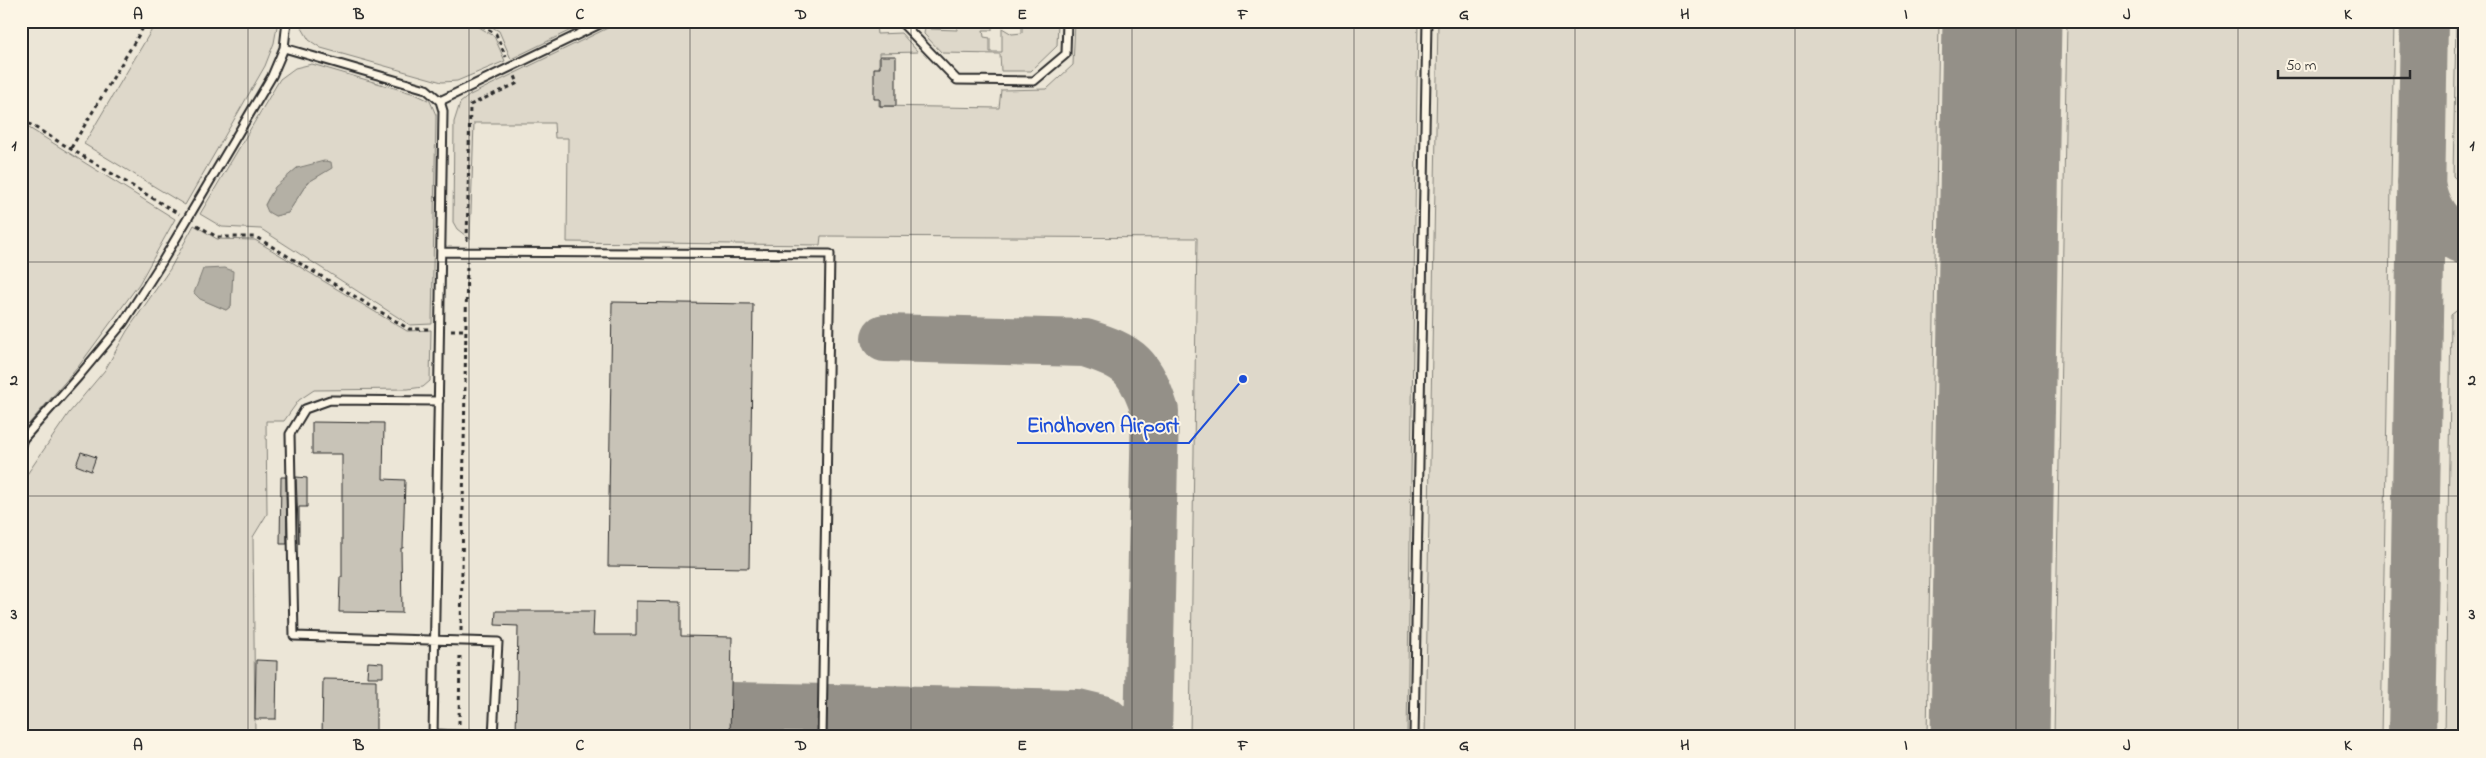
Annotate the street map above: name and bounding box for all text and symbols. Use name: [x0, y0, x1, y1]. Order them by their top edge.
text: A: [133, 3, 143, 27]
text: B: [353, 3, 365, 27]
text: C: [576, 3, 585, 27]
text: D: [794, 3, 807, 27]
text: E: [1017, 3, 1027, 27]
text: F: [1237, 3, 1249, 27]
text: G: [1459, 3, 1469, 27]
text: H: [1680, 3, 1690, 27]
text: I: [1904, 3, 1908, 27]
text: J: [2123, 3, 2131, 27]
text: K: [2344, 3, 2353, 27]
scale bar: [2278, 48, 2411, 80]
text: 50 m: [2286, 55, 2317, 77]
text: 1: [11, 134, 17, 158]
text: 1: [2469, 134, 2475, 158]
text: 2: [9, 369, 18, 393]
text: 2: [2467, 369, 2476, 393]
callout: Eindhoven Airport: [1017, 407, 1189, 443]
text: Eindhoven Airport: [1027, 412, 1180, 442]
text: 3: [10, 603, 18, 627]
text: 3: [2468, 603, 2476, 627]
text: A: [133, 734, 143, 758]
text: B: [353, 734, 365, 758]
text: C: [576, 734, 585, 758]
text: D: [794, 734, 807, 758]
text: E: [1017, 734, 1027, 758]
text: F: [1237, 734, 1249, 758]
text: G: [1459, 734, 1469, 758]
text: H: [1680, 734, 1690, 758]
text: I: [1904, 734, 1908, 758]
text: J: [2123, 734, 2131, 758]
text: K: [2344, 734, 2353, 758]

